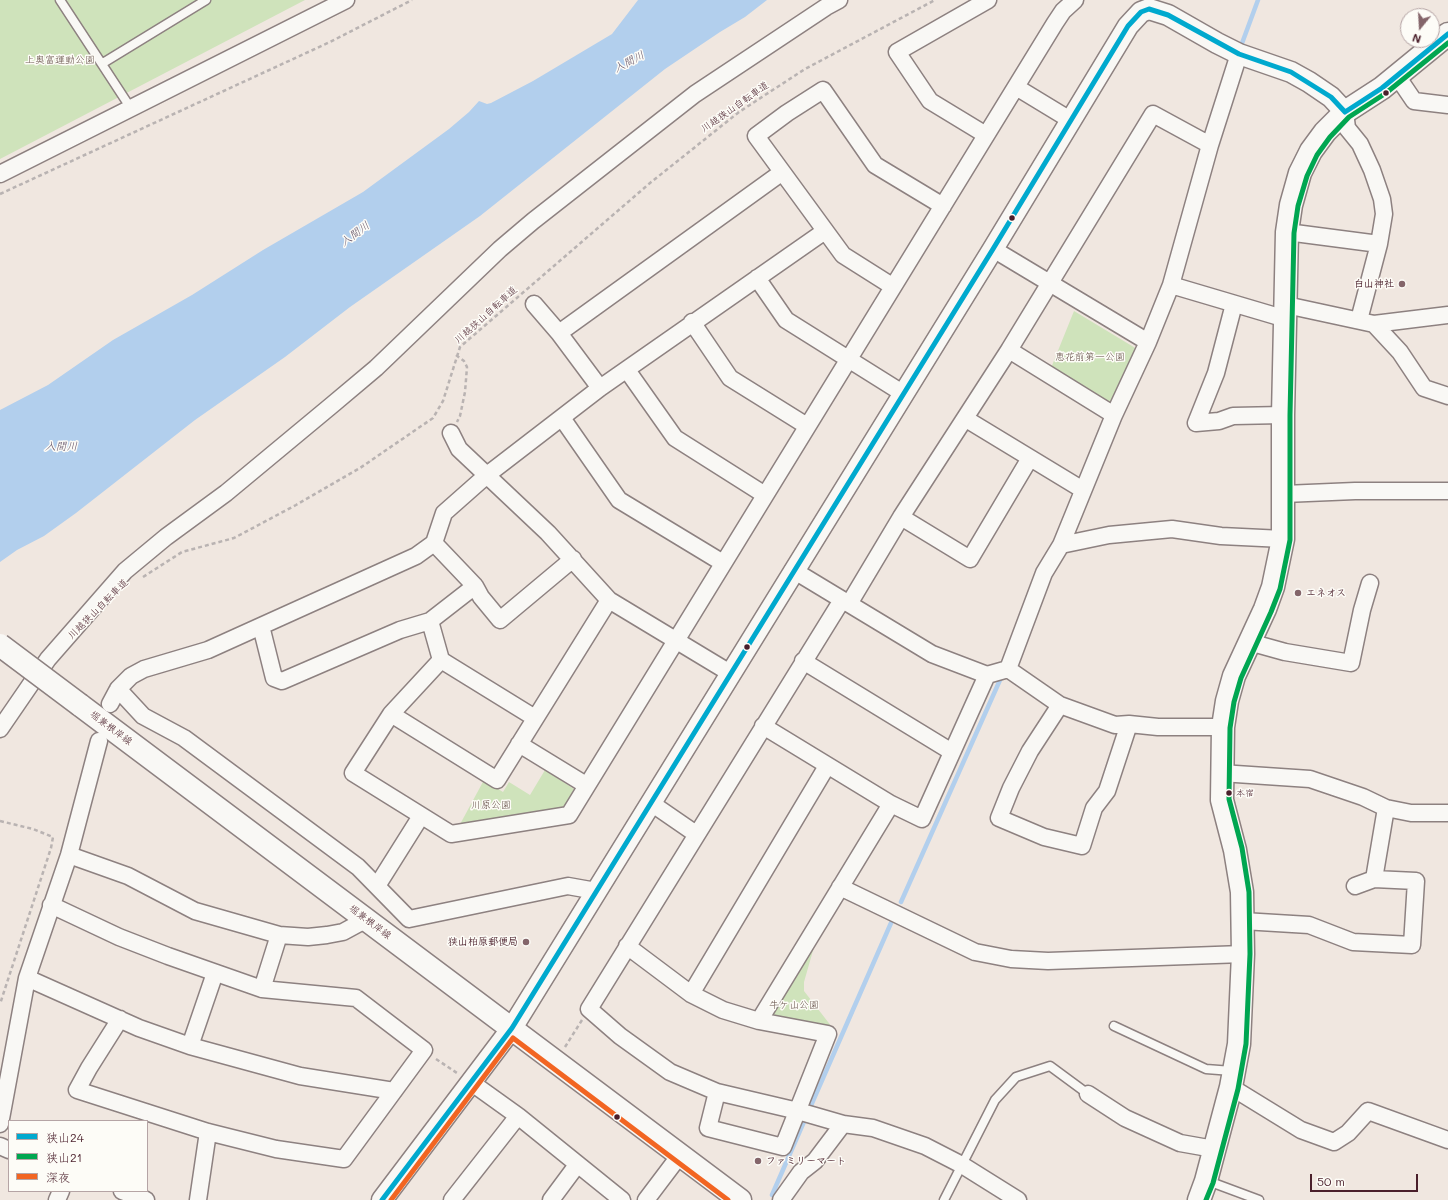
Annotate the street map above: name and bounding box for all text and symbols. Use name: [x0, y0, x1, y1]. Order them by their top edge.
north arrow: [1400, 8, 1440, 48]
text: N: [1410, 31, 1423, 47]
water label: 入間川: [611, 48, 647, 76]
park label: 上奥富運動公園: [25, 54, 95, 66]
street label: 川越狭山自転車道: [699, 79, 771, 135]
unlabelled marker: [1381, 88, 1391, 98]
unlabelled marker: [1007, 213, 1017, 223]
water label: 入間川: [338, 219, 372, 249]
place label: 白山神社: [1354, 278, 1394, 290]
marker: 白山神社: [1397, 279, 1407, 289]
street label: 川越狭山自転車道: [452, 284, 520, 346]
park label: 恵花前第一公園: [1055, 351, 1125, 363]
water label: 入間川: [45, 440, 77, 454]
street label: 川越狭山自転車道: [65, 576, 131, 642]
place label: エネオス: [1306, 587, 1346, 599]
marker: エネオス: [1293, 588, 1303, 598]
unlabelled marker: [742, 642, 752, 652]
street label: 堀兼根岸線: [87, 708, 135, 748]
marker: 本宿: [1224, 788, 1234, 798]
place label: 本宿: [1236, 788, 1254, 798]
park label: 川原公園: [471, 799, 511, 811]
street label: 堀兼根岸線: [346, 902, 394, 942]
place label: 狭山柏原郵便局: [448, 936, 518, 948]
marker: 狭山柏原郵便局: [521, 937, 531, 947]
park label: 牛ケ山公園: [769, 999, 819, 1011]
unlabelled marker: [612, 1112, 622, 1122]
legend: [8, 1120, 148, 1192]
text: 狭山24: [46, 1129, 84, 1145]
text: 狭山21: [46, 1149, 82, 1165]
place label: ファミリーマート: [766, 1155, 846, 1167]
marker: ファミリーマート: [753, 1156, 763, 1166]
scale bar: [1312, 1166, 1420, 1192]
text: 深夜: [46, 1169, 70, 1185]
text: 50 m: [1317, 1173, 1345, 1189]

